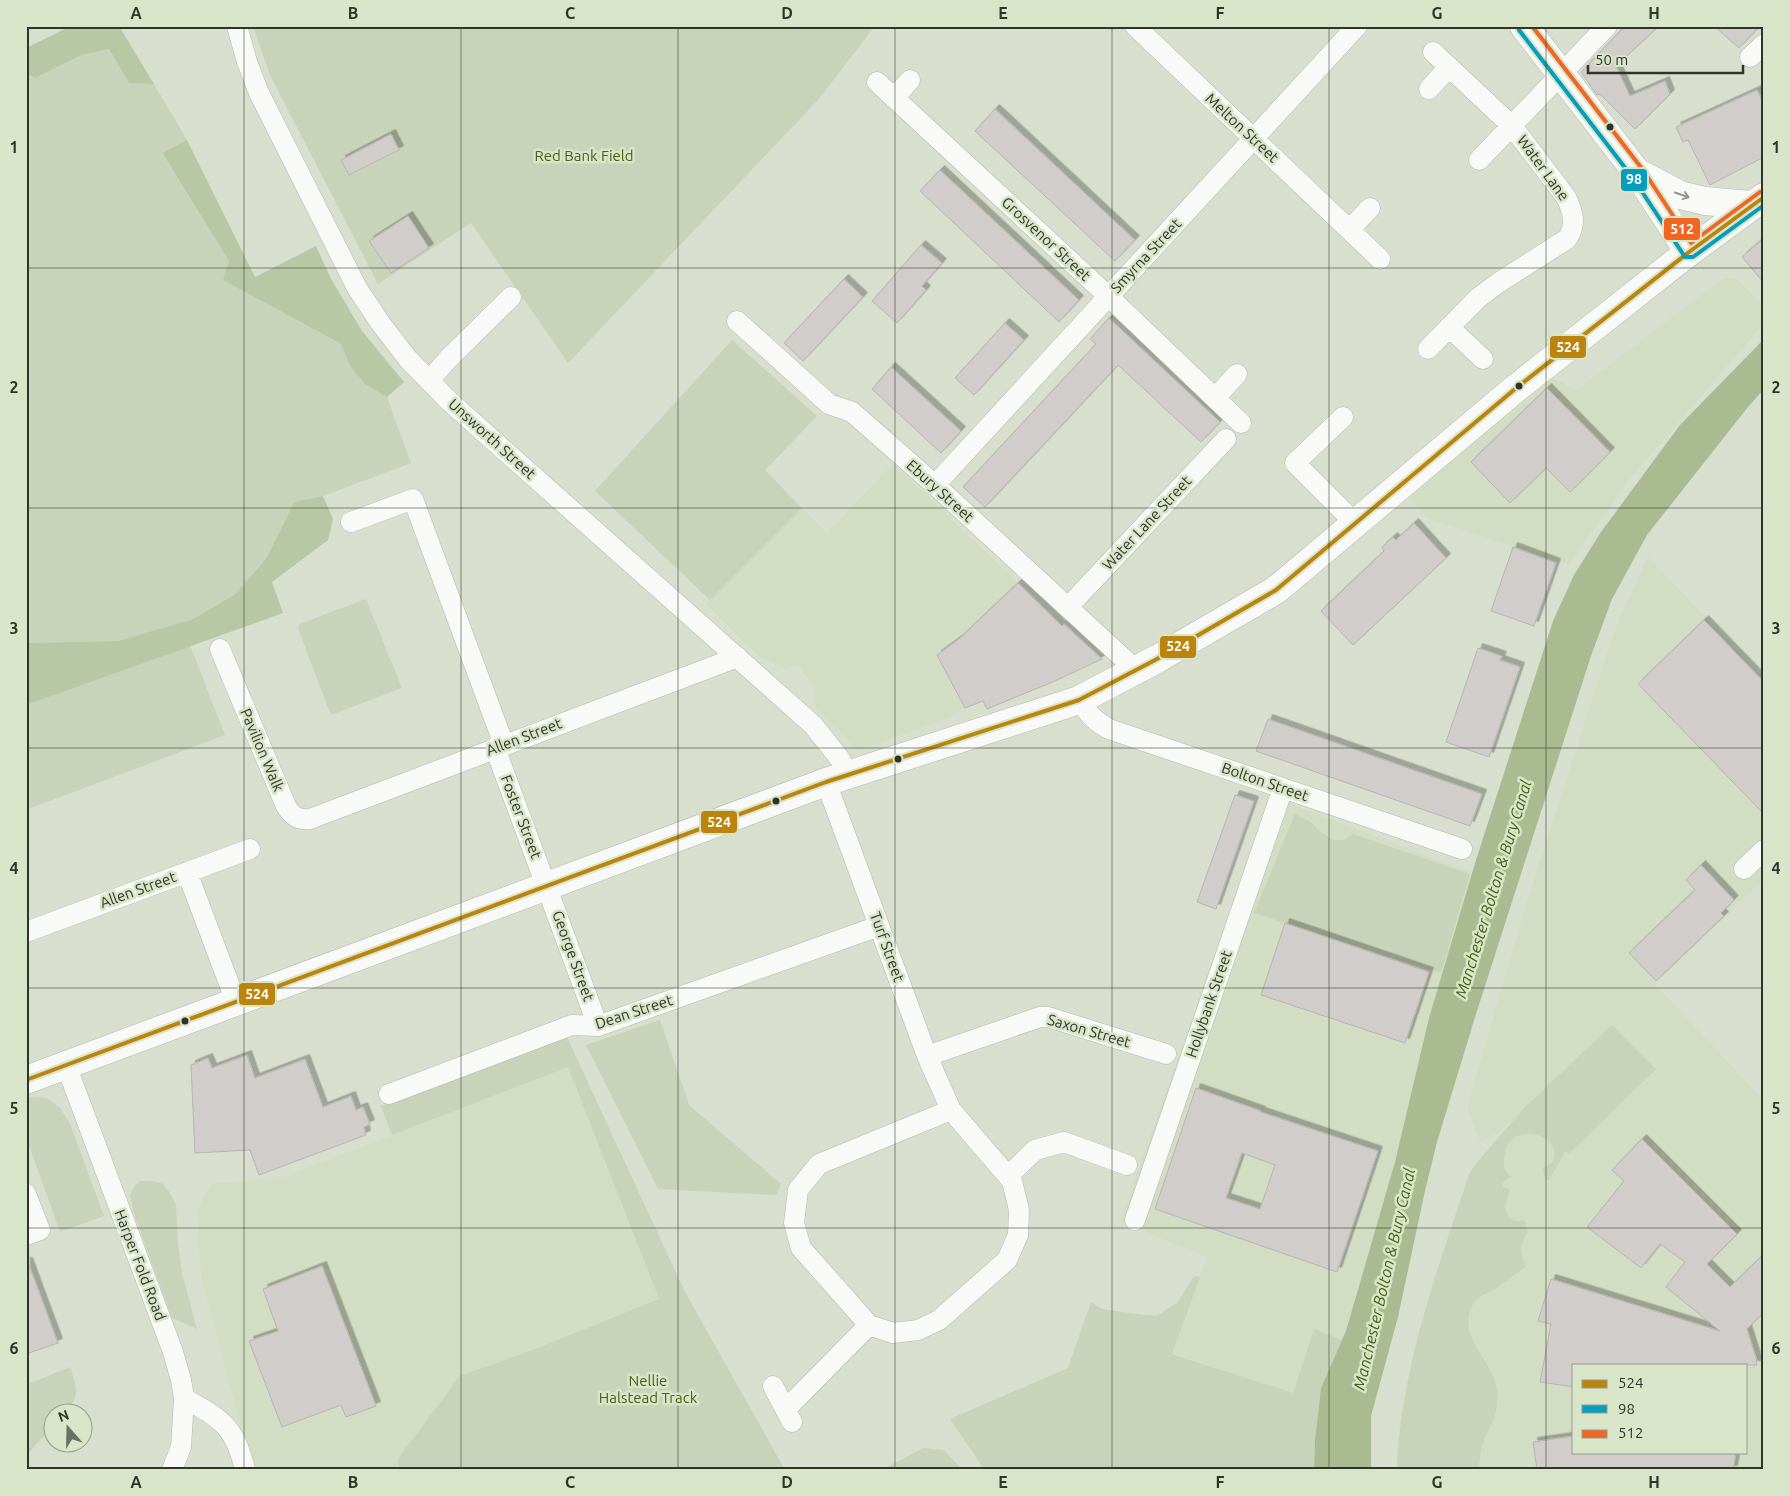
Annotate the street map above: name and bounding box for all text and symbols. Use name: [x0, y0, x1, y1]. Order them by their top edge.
text: A: [130, 4, 142, 22]
text: B: [348, 4, 358, 22]
text: C: [565, 4, 575, 22]
text: D: [781, 4, 793, 22]
text: E: [998, 4, 1008, 22]
text: F: [1216, 4, 1225, 22]
text: G: [1431, 4, 1443, 22]
text: H: [1648, 4, 1660, 22]
scale bar: [1588, 42, 1742, 74]
text: 50 m: [1595, 51, 1628, 68]
street label: Melton Street: [1202, 89, 1282, 166]
unlabelled marker: [1605, 122, 1615, 132]
street label: Water Lane: [1514, 132, 1573, 204]
text: 1: [9, 138, 19, 156]
text: 1: [1771, 138, 1781, 156]
park label: Red Bank Field: [534, 147, 634, 164]
line badge: 98: [1620, 168, 1648, 192]
text: 98: [1626, 171, 1642, 187]
one-way arrow: [1674, 190, 1690, 200]
street label: Grosvenor Street: [999, 193, 1094, 284]
street label: Smyrna Street: [1107, 215, 1184, 296]
line badge: 512: [1663, 217, 1701, 241]
text: 512: [1670, 221, 1694, 237]
line badge: 524: [1549, 335, 1587, 359]
text: 524: [1556, 339, 1580, 355]
text: 2: [9, 378, 19, 396]
text: 2: [1771, 378, 1781, 396]
unlabelled marker: [1514, 381, 1524, 391]
street label: Unsworth Street: [445, 395, 539, 482]
street label: Ebury Street: [903, 456, 977, 525]
street label: Water Lane Street: [1099, 472, 1195, 573]
text: 3: [9, 619, 19, 637]
text: 3: [1771, 619, 1781, 637]
line badge: 524: [1159, 635, 1197, 659]
text: 524: [1166, 638, 1190, 654]
street label: Pavilion Walk: [237, 706, 288, 794]
street label: Allen Street: [484, 714, 564, 759]
unlabelled marker: [893, 754, 903, 764]
street label: Bolton Street: [1219, 759, 1311, 804]
street label: Foster Street: [498, 773, 545, 861]
water label: Manchester Bolton & Bury Canal: [1451, 777, 1535, 1000]
unlabelled marker: [771, 796, 781, 806]
line badge: 524: [700, 810, 738, 834]
text: 524: [707, 814, 731, 830]
text: 4: [9, 859, 19, 877]
text: 4: [1771, 859, 1781, 877]
street label: Allen Street: [97, 868, 178, 911]
street label: George Street: [549, 908, 598, 1003]
street label: Turf Street: [867, 910, 908, 984]
street label: Hollybank Street: [1182, 948, 1235, 1060]
line badge: 524: [238, 982, 276, 1006]
text: 524: [245, 986, 269, 1002]
street label: Dean Street: [593, 991, 675, 1032]
street label: Saxon Street: [1046, 1011, 1133, 1051]
unlabelled marker: [180, 1016, 190, 1026]
text: 5: [9, 1099, 19, 1117]
text: 5: [1771, 1099, 1781, 1117]
water label: Manchester Bolton & Bury Canal: [1350, 1166, 1418, 1392]
street label: Harper Fold Road: [111, 1207, 169, 1323]
text: 6: [9, 1339, 19, 1357]
text: 6: [1771, 1339, 1781, 1357]
legend: [1572, 1364, 1748, 1454]
park label: Nellie Halstead Track: [599, 1372, 698, 1406]
text: 524: [1618, 1374, 1643, 1391]
text: 98: [1618, 1400, 1635, 1417]
north arrow: [42, 1404, 92, 1454]
text: N: [56, 1406, 71, 1425]
text: 512: [1618, 1424, 1643, 1441]
text: A: [130, 1473, 142, 1491]
text: B: [348, 1473, 358, 1491]
text: C: [565, 1473, 575, 1491]
text: D: [781, 1473, 793, 1491]
text: E: [998, 1473, 1008, 1491]
text: F: [1216, 1473, 1225, 1491]
text: G: [1431, 1473, 1443, 1491]
text: H: [1648, 1473, 1660, 1491]

